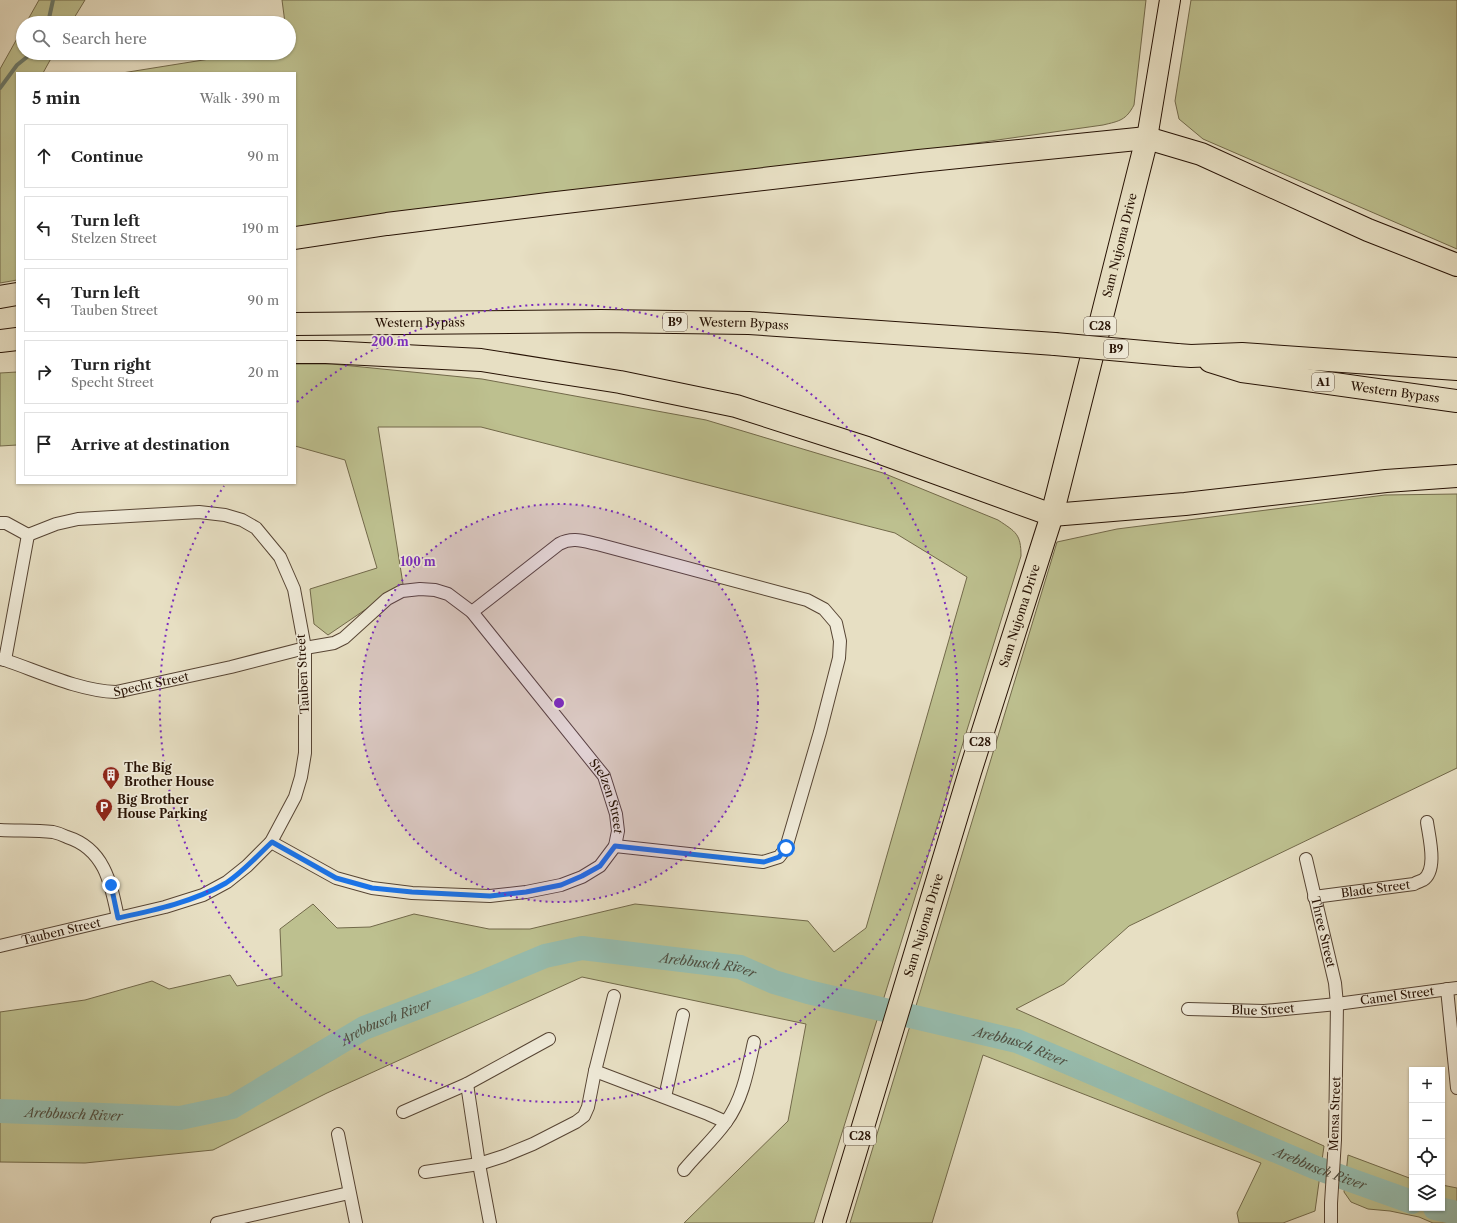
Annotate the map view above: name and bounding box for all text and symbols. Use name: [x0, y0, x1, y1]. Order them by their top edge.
search box: [16, 16, 296, 60]
icon: search: [30, 27, 52, 49]
text: Search here: [62, 29, 147, 48]
text: 5 min: [32, 88, 80, 108]
text: Walk · 390 m: [200, 90, 280, 106]
icon: ahead: [33, 145, 55, 167]
text: Continue: [71, 147, 143, 166]
text: 90 m: [248, 148, 279, 164]
street label: Sam Nujoma Drive: [1099, 191, 1140, 299]
text: Turn left: [71, 211, 140, 230]
icon: left: [33, 217, 55, 239]
text: 190 m: [242, 220, 279, 236]
text: Stelzen Street: [71, 230, 157, 246]
text: Turn left: [71, 283, 140, 302]
icon: left: [33, 289, 55, 311]
text: 90 m: [248, 292, 279, 308]
text: Tauben Street: [71, 302, 158, 318]
road number: B9: [663, 313, 687, 331]
street label: Western Bypass: [374, 314, 465, 330]
street label: Western Bypass: [698, 314, 789, 333]
road number: C28: [1084, 317, 1116, 335]
text: 200 m: [371, 334, 409, 349]
road number: B9: [1104, 340, 1128, 358]
text: Turn right: [71, 355, 151, 374]
icon: right: [33, 361, 55, 383]
text: 20 m: [248, 364, 279, 380]
road number: A1: [1312, 373, 1334, 391]
text: Specht Street: [71, 374, 154, 390]
street label: Western Bypass: [1348, 378, 1441, 405]
icon: arrive: [33, 433, 55, 455]
text: Arrive at destination: [71, 435, 230, 454]
text: 100 m: [400, 554, 436, 569]
street label: Sam Nujoma Drive: [996, 562, 1043, 669]
street label: Tauben Street: [293, 633, 312, 714]
street label: Specht Street: [112, 668, 191, 699]
centre of rings: [552, 696, 566, 710]
road number: C28: [964, 733, 996, 751]
street label: Stelzen Street: [586, 756, 626, 836]
place label: The Big Brother House: [124, 760, 214, 789]
building icon: The Big Brother House: [101, 765, 121, 790]
place label: Big Brother House Parking: [117, 792, 208, 821]
parking icon: Big Brother House Parking: [94, 797, 114, 822]
route start: [777, 839, 795, 857]
street label: Sam Nujoma Drive: [901, 871, 946, 979]
route end: [102, 876, 120, 894]
street label: Blade Street: [1340, 876, 1412, 900]
street label: Three Street: [1308, 895, 1339, 969]
street label: Tauben Street: [20, 914, 103, 948]
water label: Arebbusch River: [657, 949, 760, 982]
street label: Camel Street: [1359, 983, 1436, 1008]
water label: Arebbusch River: [336, 994, 435, 1049]
street label: Blue Street: [1231, 1000, 1296, 1018]
water label: Arebbusch River: [970, 1023, 1070, 1070]
map controls: [1409, 1067, 1445, 1211]
button: +: [1409, 1067, 1445, 1103]
street label: Mensa Street: [1326, 1076, 1343, 1152]
button: −: [1409, 1103, 1445, 1139]
water label: Arebbusch River: [23, 1104, 124, 1124]
road number: C28: [844, 1127, 876, 1145]
button: locate: [1409, 1139, 1445, 1175]
water label: Arebbusch River: [1270, 1142, 1369, 1193]
button: layers: [1409, 1175, 1445, 1211]

